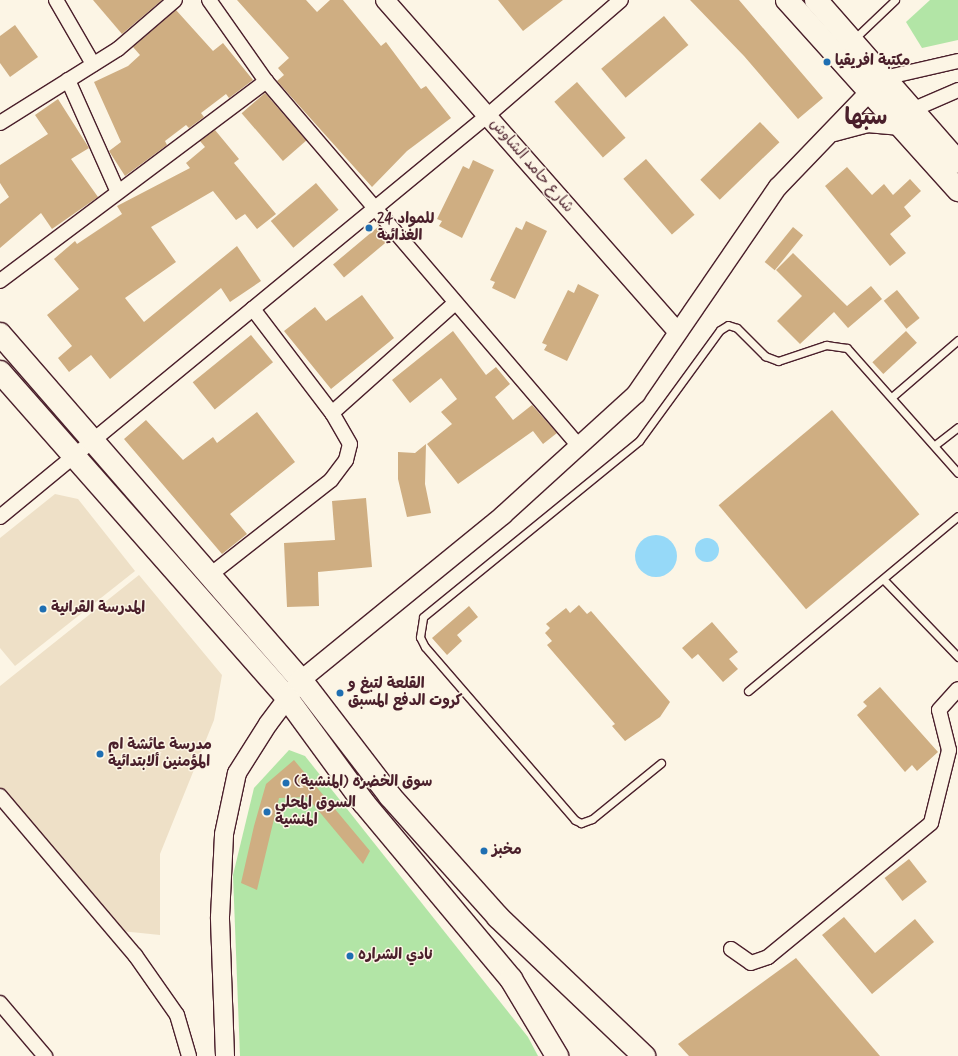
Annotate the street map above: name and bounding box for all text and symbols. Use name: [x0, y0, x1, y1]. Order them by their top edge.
place label: مكتبة افريقيا: [835, 53, 910, 71]
marker: مكتبة افريقيا: [822, 57, 832, 67]
district label: سبها: [845, 104, 887, 132]
street label: شارع حامد الشاوش: [485, 115, 577, 217]
place label: 24 للمواد الغذائية: [377, 210, 434, 245]
marker: 24 للمواد الغذائية: [364, 223, 374, 233]
place label: المدرسة القرانية: [51, 600, 145, 618]
marker: المدرسة القرانية: [38, 604, 48, 614]
place label: القلعة لتبغ و كروت الدفع المسبق: [348, 675, 462, 710]
marker: القلعة لتبغ و كروت الدفع المسبق: [335, 688, 345, 698]
place label: مدرسة عائشة ام المؤمنين ألابتدائية: [108, 736, 212, 771]
marker: مدرسة عائشة ام المؤمنين ألابتدائية: [95, 749, 105, 759]
place label: سوق الخضره (المنشية): [294, 774, 432, 792]
marker: سوق الخضره (المنشية): [281, 778, 291, 788]
place label: السوق المحلي المنشية: [275, 794, 356, 829]
marker: السوق المحلي المنشية: [262, 807, 272, 817]
place label: مخبز: [492, 842, 522, 860]
marker: مخبز: [479, 846, 489, 856]
place label: نادي الشراره: [358, 947, 433, 965]
marker: نادي الشراره: [345, 951, 355, 961]

